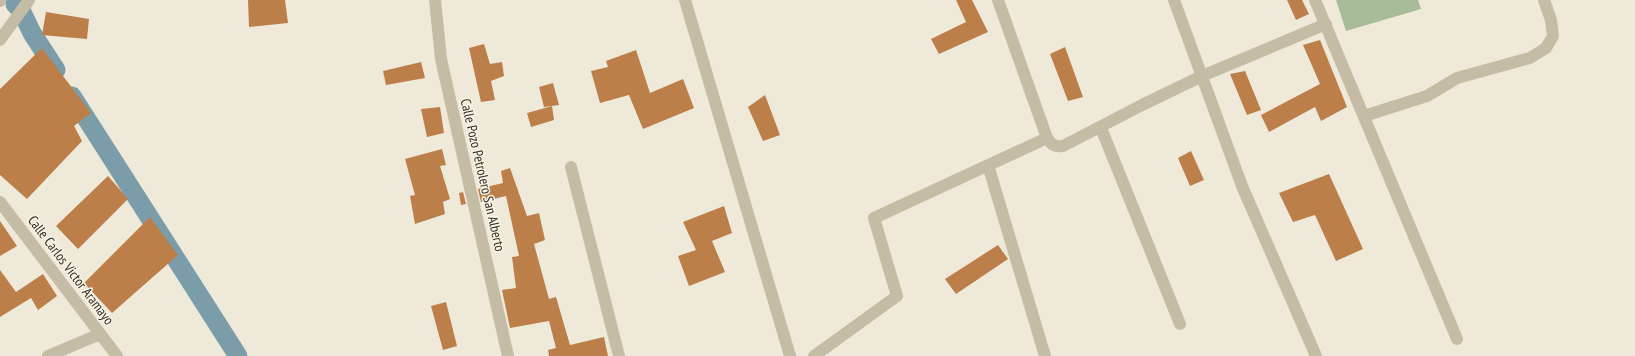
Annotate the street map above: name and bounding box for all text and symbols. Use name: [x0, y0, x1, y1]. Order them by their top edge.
street label: Calle Pozo Petrolero San Alberto: [457, 97, 509, 253]
street label: Calle Carlos Victor Aramayo: [24, 212, 118, 328]

